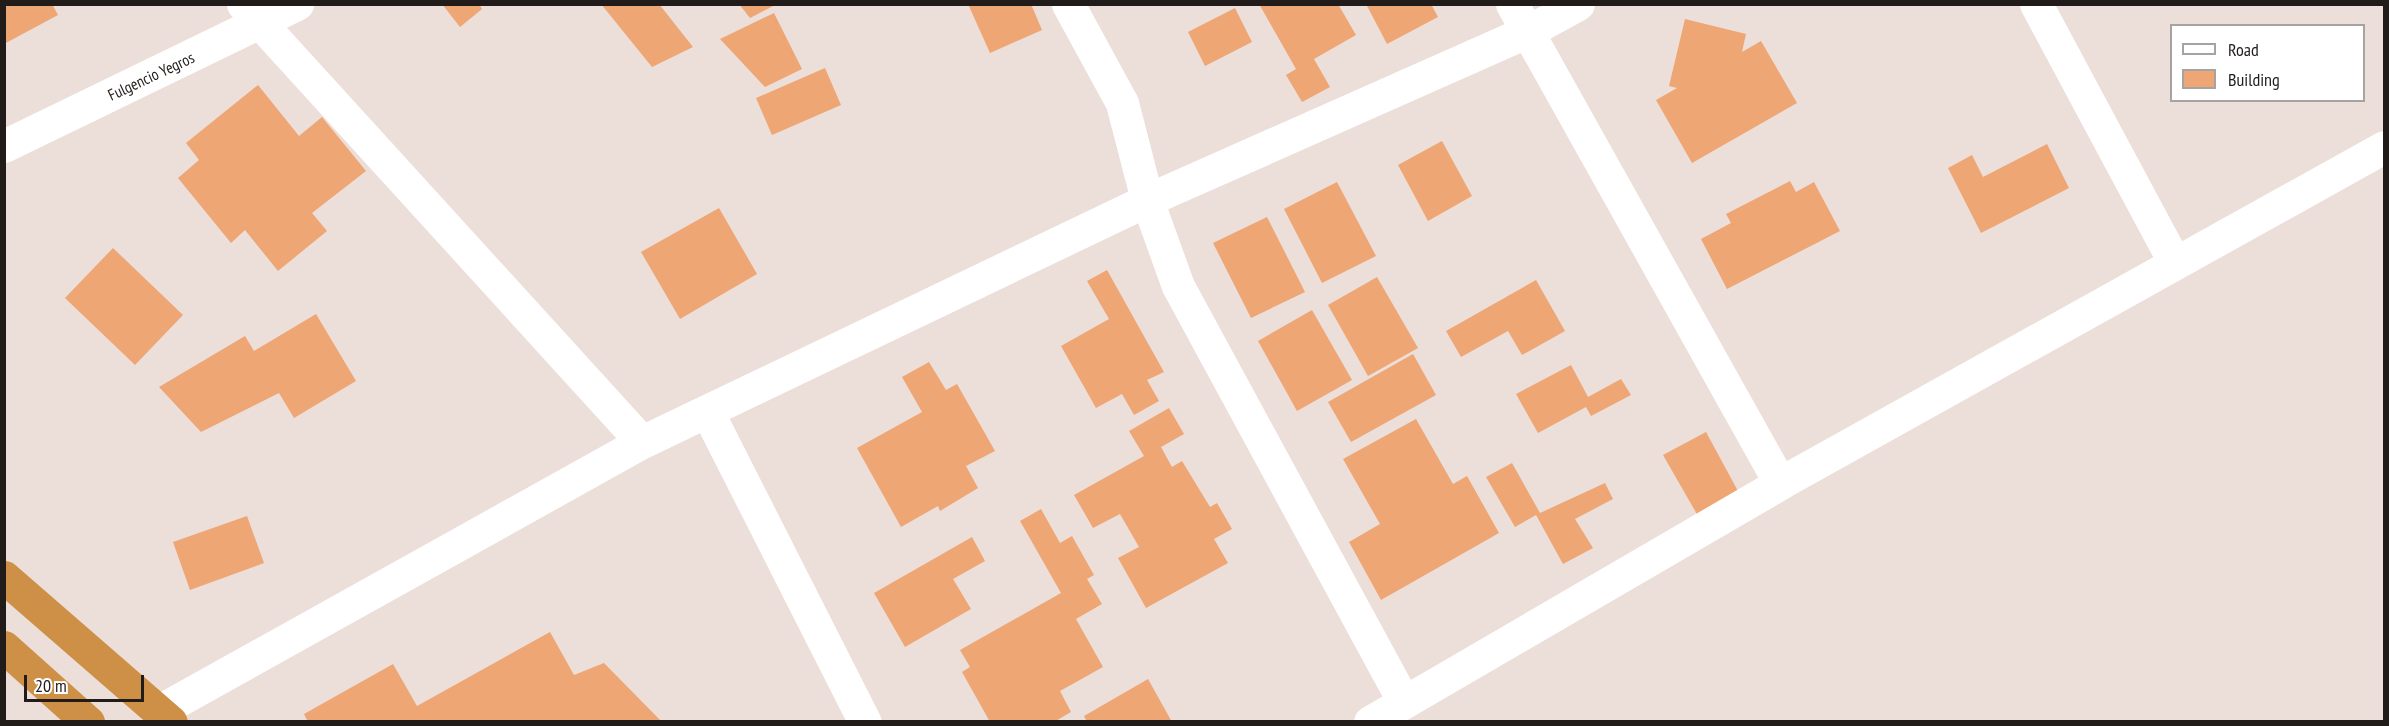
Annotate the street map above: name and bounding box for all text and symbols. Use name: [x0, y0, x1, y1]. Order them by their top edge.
legend: [2170, 24, 2365, 102]
text: Road: [2228, 38, 2259, 61]
street label: Fulgencio Yegros: [105, 48, 197, 104]
text: Building: [2228, 68, 2280, 91]
scale bar: [27, 663, 147, 701]
text: 20 m: [35, 674, 67, 697]

